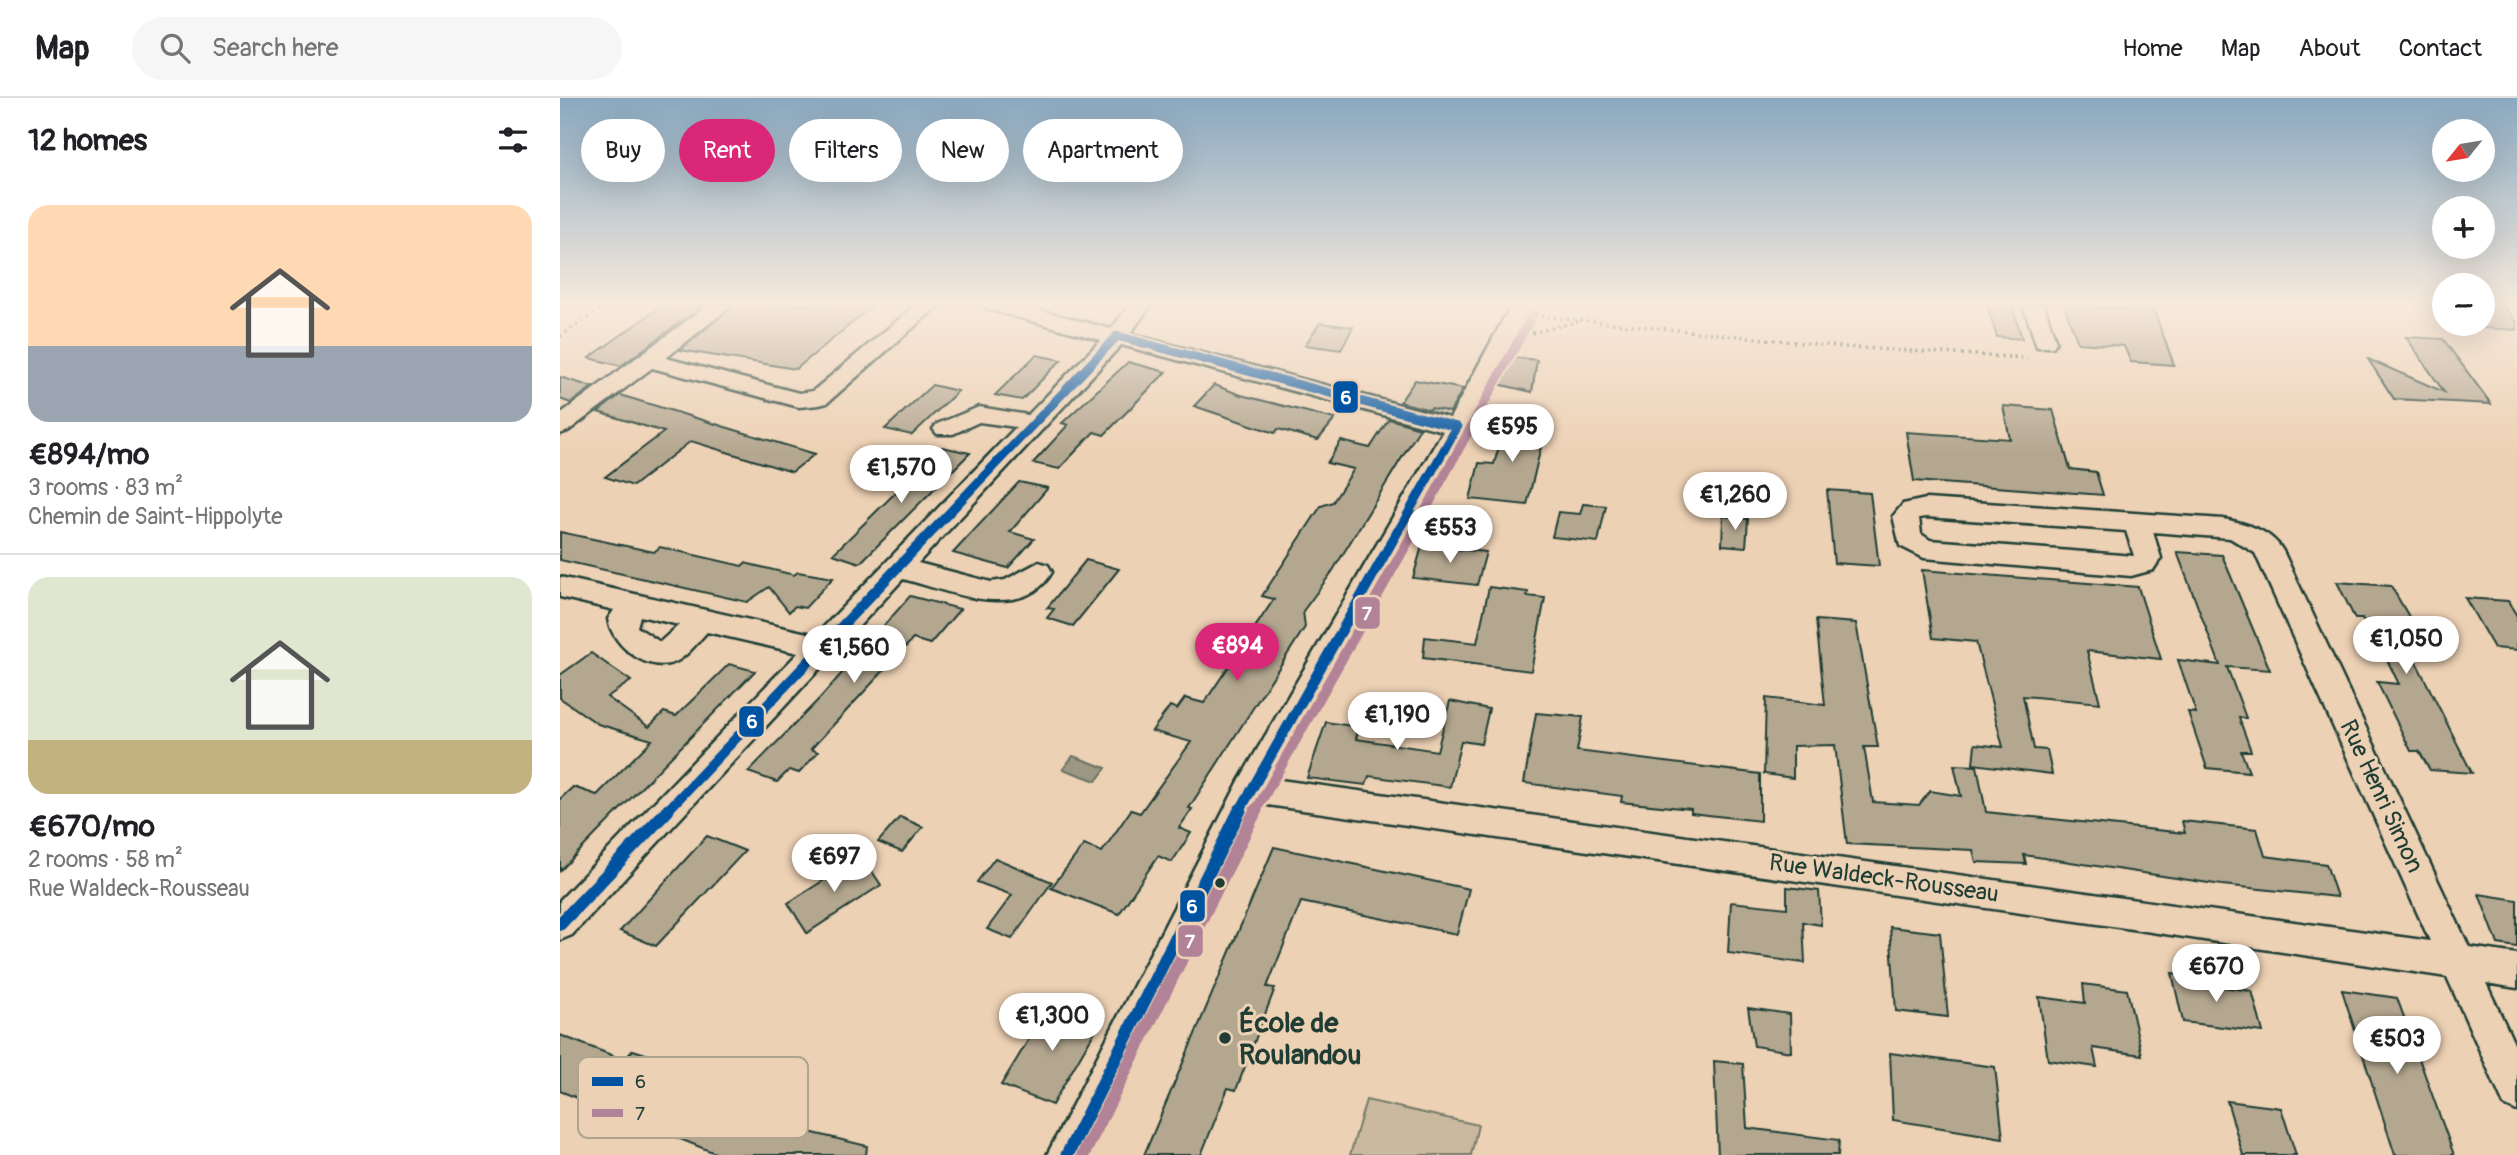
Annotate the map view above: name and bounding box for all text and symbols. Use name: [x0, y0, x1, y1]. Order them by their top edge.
search box: [132, 17, 622, 80]
text: Map: [35, 28, 90, 69]
icon: search: [156, 29, 194, 67]
text: Search here: [212, 32, 339, 64]
text: Home: [2122, 34, 2183, 63]
text: Map: [2221, 34, 2261, 63]
text: About: [2299, 34, 2361, 63]
text: Contact: [2399, 34, 2482, 63]
chip: Buy: [581, 119, 665, 182]
chip: Rent: [679, 119, 775, 182]
chip: Filters: [789, 119, 902, 182]
chip: New: [916, 119, 1009, 182]
chip: Apartment: [1023, 119, 1183, 182]
north arrow: [2432, 119, 2496, 182]
map controls: [2432, 119, 2495, 336]
icon: filters: [494, 121, 532, 159]
text: 12 homes: [28, 122, 147, 159]
button: +: [2432, 196, 2495, 259]
icon: home: [217, 250, 343, 376]
button: −: [2432, 273, 2495, 336]
line badge: 6: [1332, 380, 1359, 414]
text: 6: [1340, 386, 1352, 410]
pin: €595: [1471, 404, 1553, 464]
text: €595: [1486, 412, 1538, 441]
text: €894/mo: [28, 436, 149, 473]
pin: €1,570: [844, 446, 958, 505]
text: €1,570: [866, 453, 936, 482]
pin: €1,260: [1678, 472, 1792, 532]
text: 3 rooms · 83 m²: [28, 473, 183, 502]
text: €1,260: [1699, 480, 1771, 509]
text: Chemin de Saint-Hippolyte: [28, 502, 283, 531]
pin: €553: [1409, 505, 1491, 565]
text: €553: [1424, 513, 1476, 542]
line badge: 7: [1354, 596, 1381, 630]
text: 7: [1362, 602, 1373, 626]
pin: €1,050: [2349, 616, 2463, 676]
icon: home: [217, 622, 343, 748]
pin: €894: [1196, 624, 1278, 683]
text: €1,050: [2369, 624, 2443, 653]
pin: €1,560: [797, 626, 911, 685]
text: €894: [1211, 631, 1263, 660]
text: €1,560: [818, 633, 890, 662]
pin: €1,190: [1340, 692, 1454, 752]
text: €1,190: [1364, 700, 1430, 729]
line badge: 6: [738, 705, 765, 738]
text: 6: [746, 710, 758, 734]
street label: Rue Henri Simon: [2333, 715, 2430, 877]
text: €670/mo: [28, 808, 155, 845]
pin: €697: [793, 834, 875, 894]
text: €697: [808, 842, 860, 871]
text: 2 rooms · 58 m²: [28, 845, 183, 874]
street label: Rue Waldeck-Rousseau: [1767, 848, 2001, 909]
text: Rue Waldeck-Rousseau: [28, 874, 250, 903]
unlabelled marker: [1213, 876, 1227, 890]
line badge: 6: [1179, 889, 1206, 923]
text: 6: [1186, 895, 1198, 919]
line badge: 7: [1177, 924, 1204, 958]
text: 7: [1185, 930, 1196, 954]
pin: €670: [2175, 944, 2257, 1004]
text: €670: [2188, 952, 2244, 981]
pin: €1,300: [995, 993, 1109, 1053]
text: €1,300: [1015, 1001, 1089, 1030]
place label: École de Roulandou: [1239, 1006, 1361, 1073]
pin: €503: [2356, 1016, 2438, 1076]
text: €503: [2369, 1024, 2425, 1053]
marker: École de Roulandou: [1217, 1030, 1233, 1046]
legend: [578, 1057, 808, 1138]
text: 6: [635, 1070, 646, 1094]
text: 7: [635, 1102, 645, 1126]

